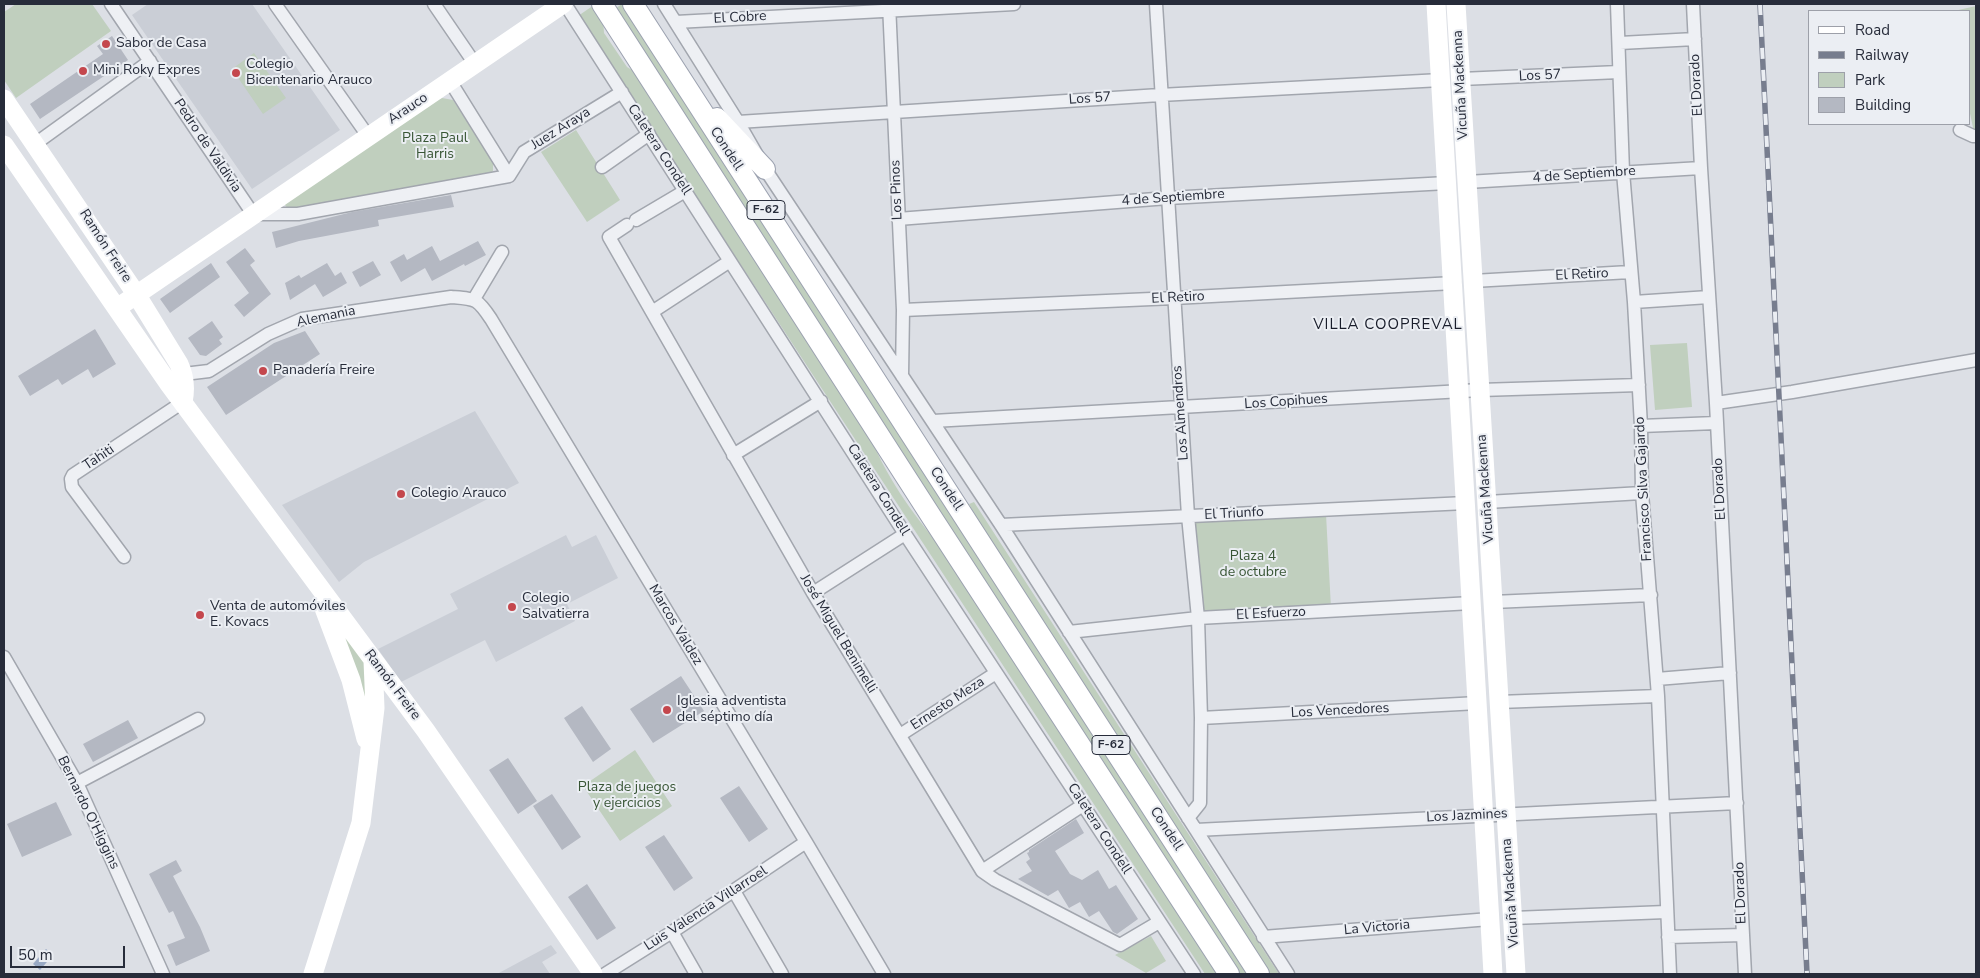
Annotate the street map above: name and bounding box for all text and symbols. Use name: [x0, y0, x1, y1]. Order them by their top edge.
street label: El Cobre: [713, 8, 767, 28]
legend: [1808, 10, 1970, 125]
text: Road: [1855, 20, 1890, 40]
street label: Vicuña Mackenna: [1450, 30, 1472, 140]
place label: Sabor de Casa: [116, 36, 207, 52]
marker: Sabor de Casa: [100, 38, 112, 50]
text: Railway: [1855, 45, 1909, 65]
street label: El Dorado: [1687, 53, 1707, 117]
place label: Colegio Bicentenario Arauco: [246, 57, 372, 90]
place label: Mini Roky Expres: [93, 63, 200, 79]
marker: Mini Roky Expres: [77, 65, 89, 77]
marker: Colegio Bicentenario Arauco: [230, 67, 242, 79]
street label: Los 57: [1518, 67, 1562, 85]
text: Park: [1855, 70, 1885, 90]
street label: Los 57: [1068, 89, 1112, 109]
street label: Arauco: [385, 90, 431, 128]
text: Building: [1855, 95, 1911, 115]
street label: Pedro de Valdivia: [169, 96, 245, 196]
street label: Caletera Condell: [623, 101, 695, 199]
street label: Juez Araya: [528, 104, 594, 154]
street label: Condell: [706, 124, 746, 174]
park label: Plaza Paul Harris: [402, 131, 468, 164]
street label: Los Pinos: [888, 160, 906, 220]
street label: 4 de Septiembre: [1532, 163, 1636, 187]
street label: 4 de Septiembre: [1121, 186, 1225, 210]
road number: F-62: [747, 200, 785, 220]
street label: Ramón Freire: [75, 206, 135, 286]
street label: El Retiro: [1555, 265, 1609, 285]
street label: El Retiro: [1151, 288, 1205, 308]
street label: Alemania: [295, 303, 357, 331]
district label: VILLA COOPREVAL: [1311, 316, 1465, 334]
place label: Panadería Freire: [273, 363, 375, 379]
marker: Panadería Freire: [257, 365, 269, 377]
street label: Los Almendros: [1169, 365, 1193, 461]
street label: Los Copihues: [1244, 391, 1328, 413]
street label: Francisco Silva Gajardo: [1632, 416, 1656, 562]
street label: Vicuña Mackenna: [1474, 434, 1498, 544]
street label: Tahiti: [80, 441, 118, 475]
street label: Caletera Condell: [843, 441, 913, 539]
street label: El Dorado: [1710, 457, 1730, 521]
street label: Condell: [926, 464, 966, 514]
place label: Colegio Arauco: [411, 486, 507, 502]
marker: Colegio Arauco: [395, 488, 407, 500]
street label: El Triunfo: [1204, 504, 1264, 524]
park label: Plaza 4 de octubre: [1220, 549, 1286, 582]
street label: José Miguel Benimelli: [796, 572, 880, 696]
street label: Marcos Valdez: [644, 582, 706, 668]
place label: Colegio Salvatierra: [522, 591, 589, 624]
place label: Venta de automóviles E. Kovacs: [210, 599, 346, 632]
marker: Colegio Salvatierra: [506, 601, 518, 613]
street label: El Esfuerzo: [1236, 604, 1306, 624]
marker: Venta de automóviles E. Kovacs: [194, 609, 206, 621]
street label: Ramón Freire: [360, 647, 424, 723]
street label: Ernesto Meza: [908, 674, 988, 734]
place label: Iglesia adventista del séptimo día: [677, 694, 787, 726]
street label: Los Vencedores: [1290, 700, 1390, 722]
marker: Iglesia adventista del séptimo día: [661, 704, 673, 716]
road number: F-62: [1092, 736, 1130, 754]
street label: Bernardo O'Higgins: [53, 754, 123, 872]
park label: Plaza de juegos y ejercicios: [578, 780, 676, 812]
street label: Caletera Condell: [1063, 780, 1135, 878]
street label: Condell: [1146, 804, 1186, 854]
street label: Los Jazmines: [1426, 805, 1508, 827]
street label: Vicuña Mackenna: [1499, 838, 1523, 948]
street label: El Dorado: [1732, 862, 1750, 924]
street label: Luis Valencia Villarroel: [641, 863, 771, 955]
street label: La Victoria: [1343, 917, 1411, 939]
scale bar: [12, 936, 128, 968]
text: 50 m: [18, 945, 53, 965]

